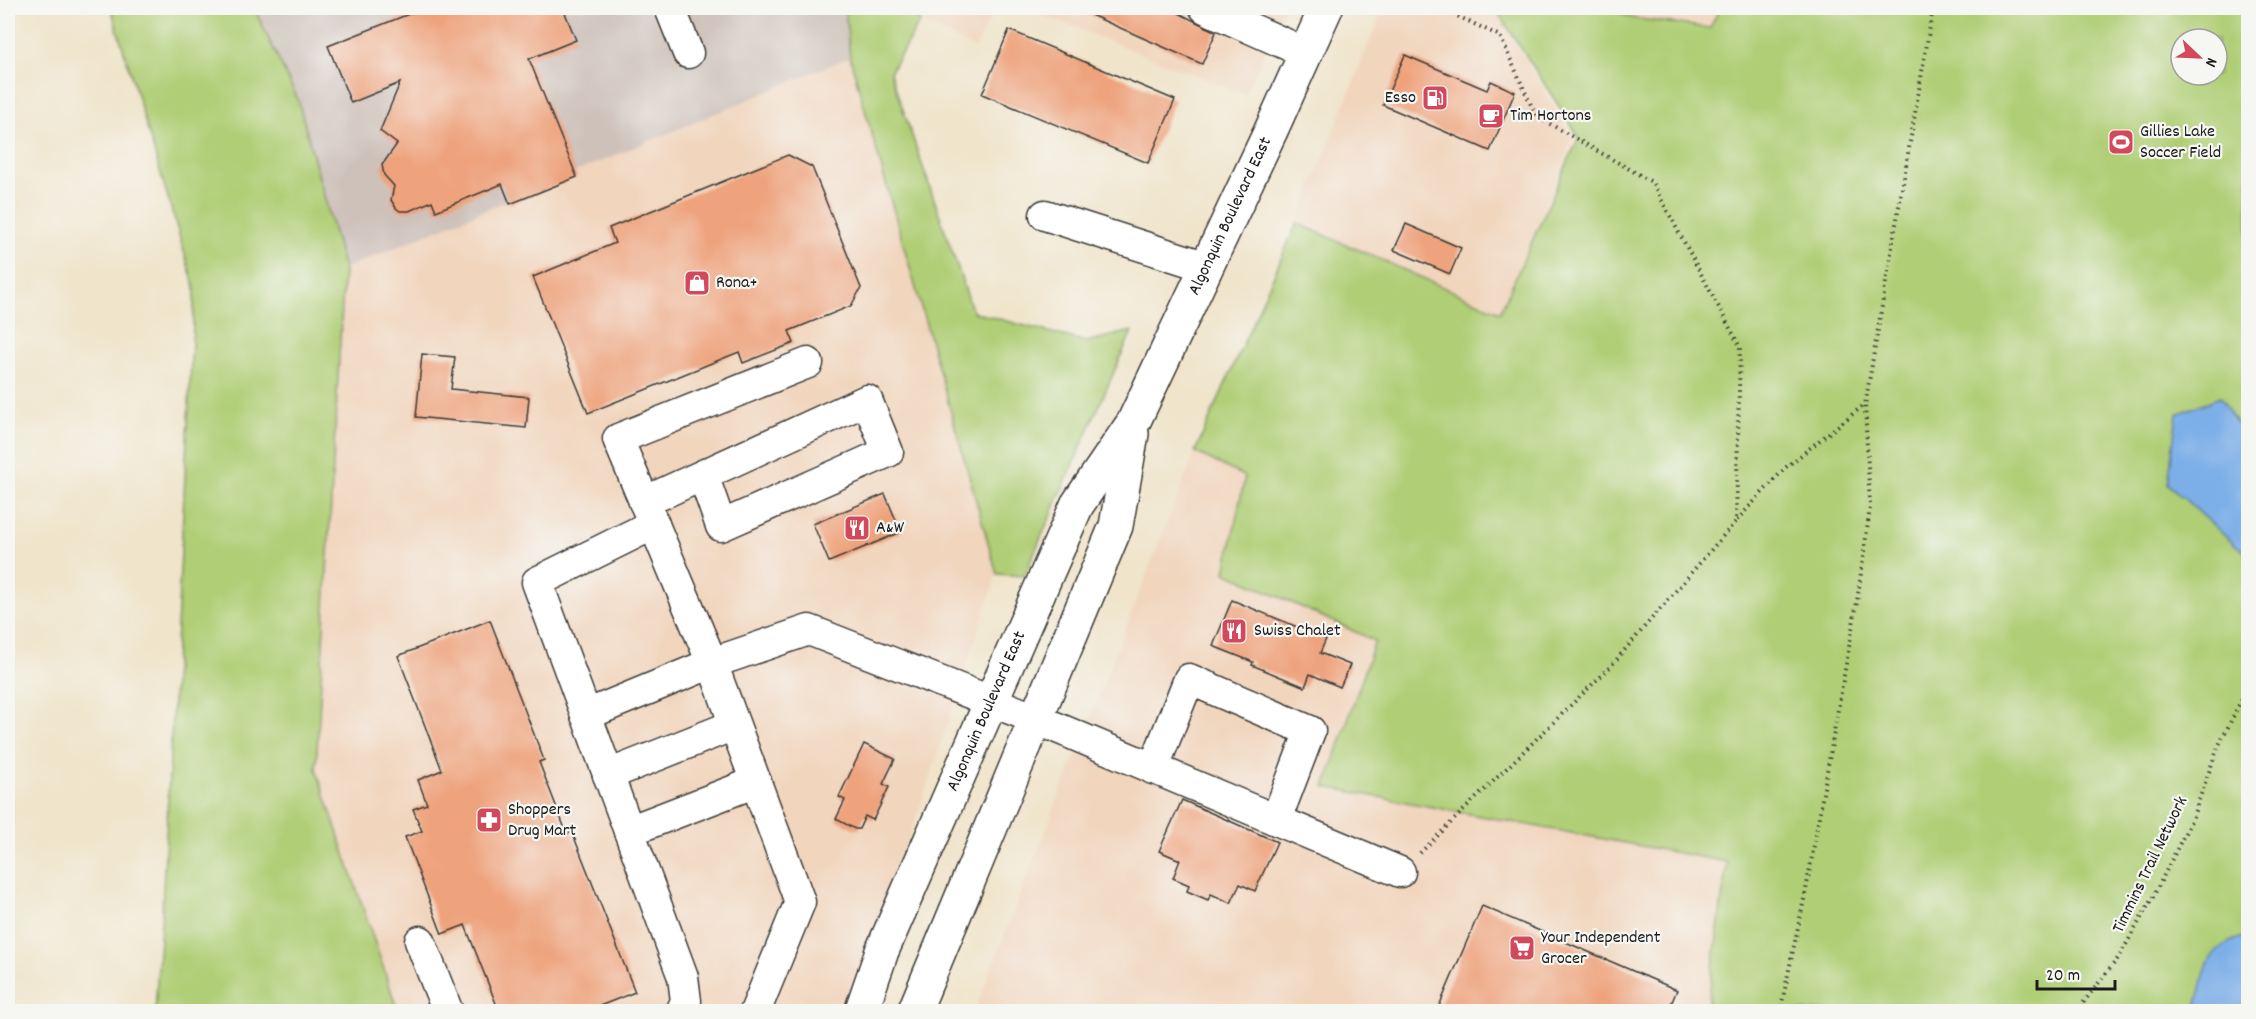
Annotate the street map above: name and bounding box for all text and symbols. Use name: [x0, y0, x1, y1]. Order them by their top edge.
north arrow: [2169, 27, 2229, 87]
text: N: [2198, 54, 2223, 70]
fuel station icon: Esso: [1420, 83, 1450, 113]
place label: Esso: [1385, 86, 1416, 111]
cafe icon: Tim Hortons: [1476, 101, 1506, 131]
place label: Tim Hortons: [1510, 104, 1591, 129]
place label: Gillies Lake Soccer Field: [2140, 120, 2221, 166]
sports icon: Gillies Lake Soccer Field: [2106, 127, 2136, 157]
street label: Algonquin Boulevard East: [1182, 133, 1279, 300]
shop icon: Rona+: [682, 268, 712, 298]
place label: Rona+: [716, 271, 758, 296]
restaurant icon: A&W: [842, 513, 872, 543]
place label: A&W: [876, 516, 905, 541]
restaurant icon: Swiss Chalet: [1219, 616, 1249, 646]
place label: Swiss Chalet: [1254, 619, 1341, 644]
street label: Algonquin Boulevard East: [941, 627, 1033, 795]
street label: Timmins Trail Network: [2107, 792, 2195, 938]
place label: Shoppers Drug Mart: [508, 798, 576, 844]
pharmacy icon: Shoppers Drug Mart: [474, 805, 504, 835]
place label: Your Independent Grocer: [1541, 926, 1661, 972]
supermarket icon: Your Independent Grocer: [1507, 933, 1537, 963]
scale bar: [2037, 953, 2115, 991]
text: 20 m: [2046, 964, 2080, 989]

